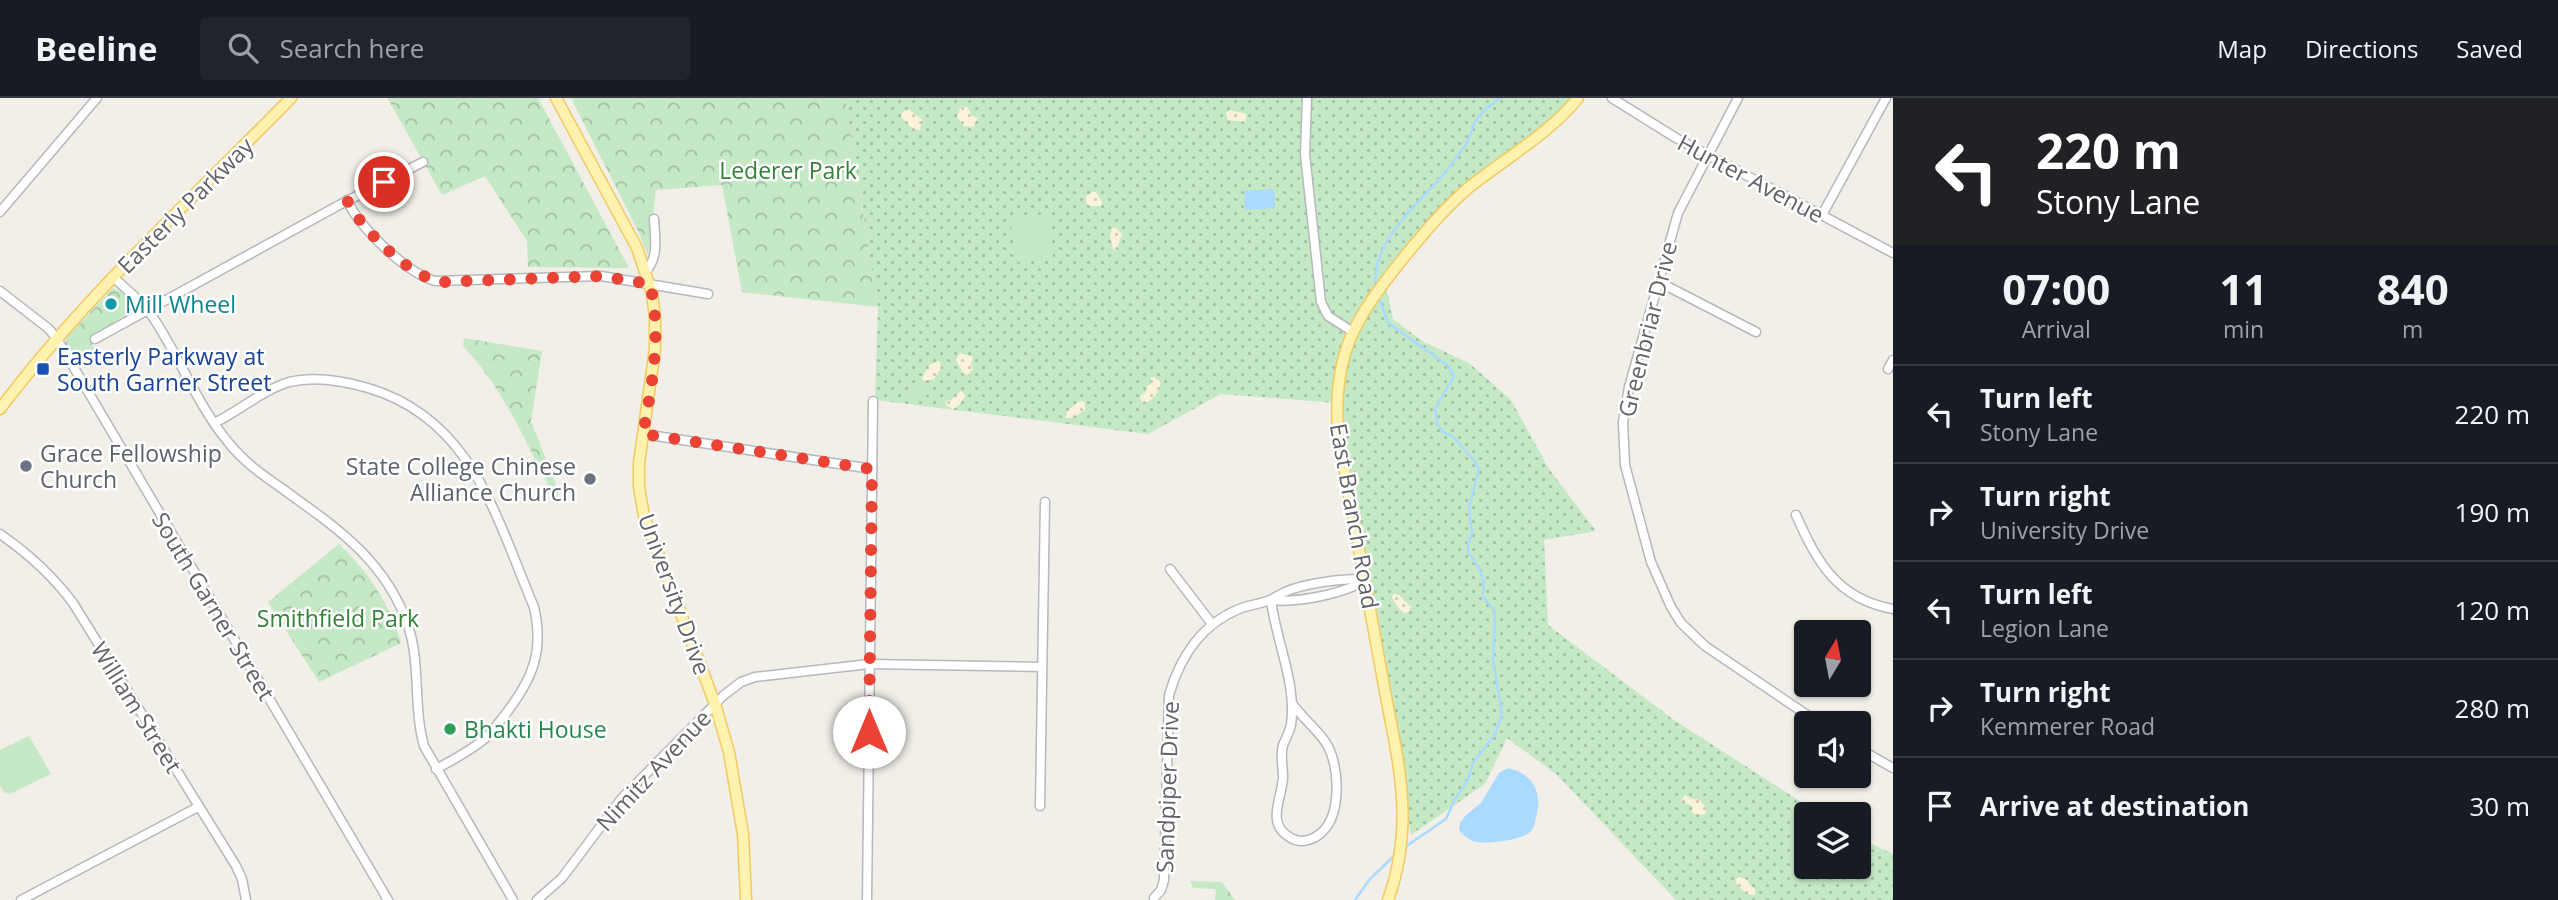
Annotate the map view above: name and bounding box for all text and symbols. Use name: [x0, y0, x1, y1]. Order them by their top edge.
search box: [200, 17, 690, 80]
text: Beeline: [35, 26, 158, 71]
icon: search: [224, 29, 262, 67]
text: Search here: [280, 30, 424, 66]
text: Map: [2217, 32, 2267, 65]
text: Directions: [2305, 32, 2418, 65]
text: Saved: [2456, 32, 2523, 65]
text: 220 m: [2036, 117, 2181, 183]
street label: Hunter Avenue: [1672, 126, 1830, 230]
icon: left: [1921, 126, 2012, 217]
street label: Easterly Parkway: [110, 130, 260, 280]
pin: [354, 152, 414, 212]
park label: Lederer Park: [719, 154, 857, 186]
icon: arrive: [365, 163, 403, 201]
text: Stony Lane: [2036, 180, 2200, 223]
street label: Greenbriar Drive: [1610, 238, 1684, 420]
text: 07:00: [2002, 260, 2110, 317]
text: 11: [2219, 260, 2268, 317]
text: 840: [2377, 260, 2449, 317]
place label: Mill Wheel: [125, 288, 236, 320]
marker: Mill Wheel: [103, 296, 119, 312]
text: Arrival: [2022, 313, 2091, 345]
text: min: [2223, 313, 2264, 345]
text: m: [2402, 313, 2423, 345]
place label: Easterly Parkway at South Garner Street: [57, 340, 271, 398]
marker: Easterly Parkway at South Garner Street: [35, 361, 51, 377]
text: Turn left: [1980, 380, 2092, 416]
icon: left: [1921, 395, 1959, 433]
text: 220 m: [2455, 396, 2530, 432]
text: Stony Lane: [1980, 416, 2098, 448]
street label: East Branch Road: [1323, 421, 1387, 611]
place label: Grace Fellowship Church: [40, 437, 222, 495]
place label: State College Chinese Alliance Church: [346, 450, 576, 508]
marker: Grace Fellowship Church: [18, 458, 34, 474]
marker: State College Chinese Alliance Church: [582, 471, 598, 487]
text: Turn right: [1980, 478, 2111, 514]
icon: right: [1921, 493, 1959, 531]
text: 190 m: [2455, 494, 2530, 530]
street label: South Garner Street: [145, 506, 283, 706]
street label: University Drive: [631, 509, 719, 679]
text: University Drive: [1980, 514, 2149, 546]
text: Turn left: [1980, 576, 2092, 612]
icon: left: [1921, 591, 1959, 629]
text: 120 m: [2455, 592, 2530, 628]
park label: Smithfield Park: [257, 602, 419, 634]
text: Legion Lane: [1980, 612, 2109, 644]
north arrow: [1794, 620, 1871, 696]
map controls: [1794, 620, 1871, 879]
street label: William Street: [84, 635, 190, 779]
text: Turn right: [1980, 674, 2111, 710]
icon: right: [1921, 689, 1959, 727]
text: 280 m: [2455, 690, 2530, 726]
position arrow: [832, 695, 906, 769]
street label: Sandpiper Drive: [1148, 700, 1186, 874]
street label: Nimitz Avenue: [588, 702, 718, 838]
text: Kemmerer Road: [1980, 710, 2155, 742]
button: sound: [1794, 711, 1871, 788]
place label: Bhakti House: [464, 713, 607, 745]
marker: Bhakti House: [442, 721, 458, 737]
icon: arrive: [1921, 787, 1959, 825]
text: Arrive at destination: [1980, 788, 2249, 824]
text: 30 m: [2469, 788, 2530, 824]
button: layers: [1794, 802, 1871, 879]

